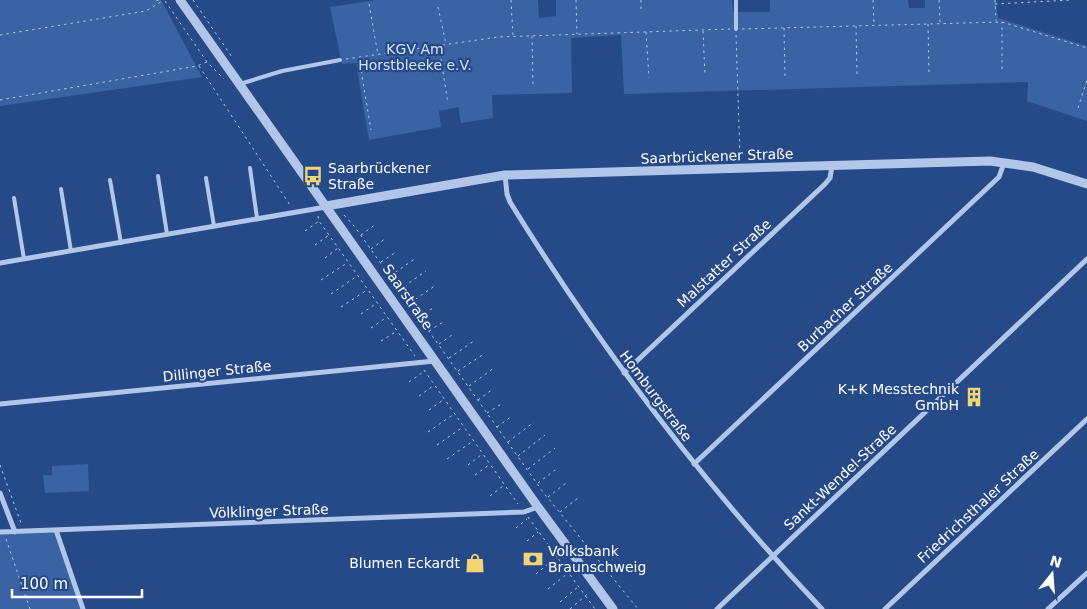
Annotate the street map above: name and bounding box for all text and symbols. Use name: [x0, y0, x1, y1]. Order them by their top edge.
park label: KGV Am Horstbleeke e.V.: [358, 41, 472, 73]
street label: Saarbrückener Straße: [640, 145, 794, 167]
place label: Saarbrückener Straße: [328, 160, 431, 192]
bus stop icon: Saarbrückener Straße: [302, 165, 324, 187]
street label: Malstatter Straße: [674, 216, 774, 310]
street label: Burbacher Straße: [794, 259, 896, 355]
street label: Saarstraße: [380, 261, 436, 333]
street label: Homburgstraße: [617, 347, 695, 445]
street label: Dillinger Straße: [162, 357, 272, 385]
place label: K+K Messtechnik GmbH: [838, 381, 960, 413]
building icon: K+K Messtechnik GmbH: [963, 386, 985, 408]
street label: Sankt-Wendel-Straße: [781, 421, 899, 533]
street label: Friedrichsthaler Straße: [914, 446, 1042, 566]
street label: Völklinger Straße: [209, 501, 329, 521]
place label: Volksbank Braunschweig: [548, 543, 646, 575]
bank icon: Volksbank Braunschweig: [522, 548, 544, 570]
north arrow: [1027, 549, 1077, 599]
shop icon: Blumen Eckardt: [464, 552, 486, 574]
text: N: [1048, 552, 1064, 571]
place label: Blumen Eckardt: [349, 555, 461, 571]
scale bar: [12, 566, 142, 598]
text: 100 m: [20, 575, 68, 593]

